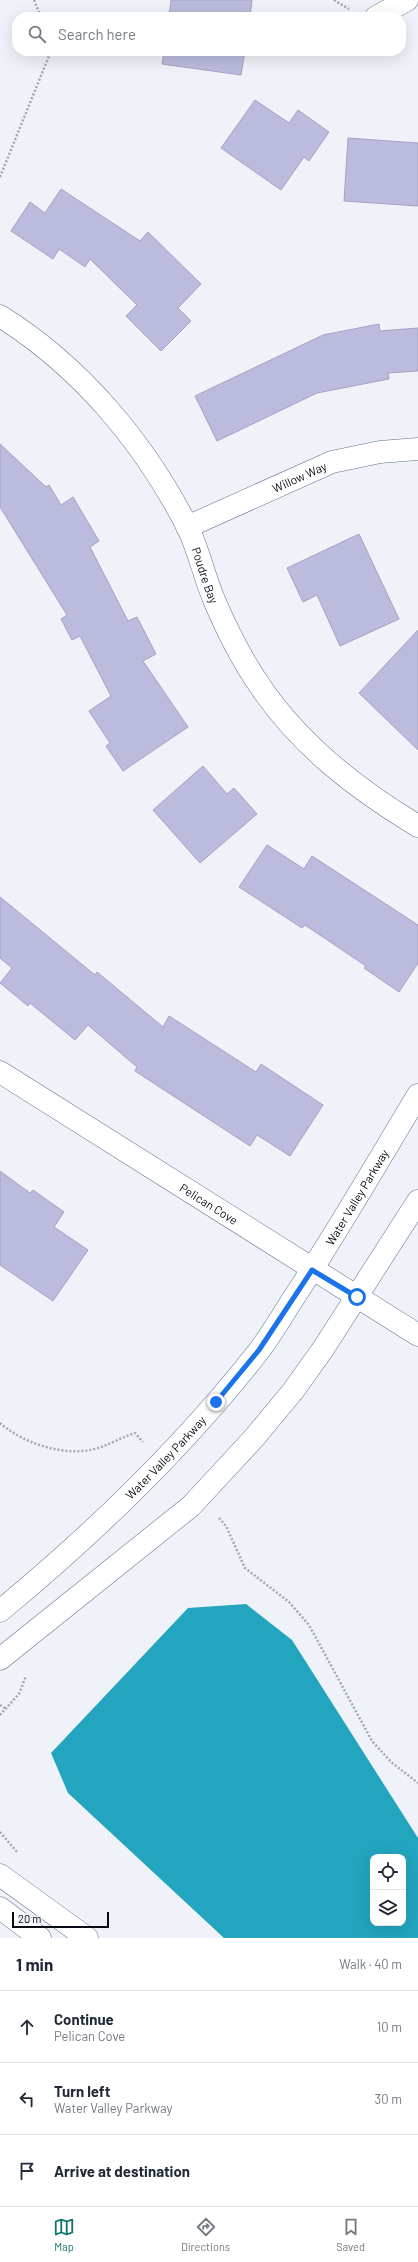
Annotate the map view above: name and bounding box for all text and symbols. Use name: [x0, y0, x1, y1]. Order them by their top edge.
search box: [12, 12, 406, 56]
icon: search: [26, 23, 48, 45]
text: Search here: [58, 25, 136, 43]
street label: Willow Way: [270, 458, 329, 495]
street label: Poudre Bay: [189, 545, 222, 606]
street label: Water Valley Parkway: [322, 1146, 391, 1248]
street label: Pelican Cove: [177, 1180, 241, 1227]
route start: [348, 1288, 366, 1306]
route end: [207, 1393, 225, 1411]
street label: Water Valley Parkway: [122, 1412, 209, 1502]
map controls: [370, 1854, 406, 1926]
button: locate: [370, 1854, 406, 1890]
button: layers: [370, 1890, 406, 1926]
scale bar: [12, 1910, 109, 1929]
text: 20 m: [18, 1912, 41, 1925]
text: 1 min: [16, 1954, 53, 1974]
text: Walk · 40 m: [339, 1956, 402, 1972]
text: Continue: [54, 2010, 114, 2028]
icon: ahead: [16, 2016, 38, 2038]
text: 10 m: [377, 2019, 402, 2035]
text: Pelican Cove: [54, 2028, 125, 2044]
text: Turn left: [54, 2082, 110, 2100]
icon: left: [16, 2088, 38, 2110]
text: 30 m: [375, 2091, 402, 2107]
text: Water Valley Parkway: [54, 2100, 173, 2116]
icon: arrive: [16, 2160, 38, 2182]
text: Arrive at destination: [54, 2162, 190, 2180]
tab: Map: [53, 2216, 75, 2253]
tab: Directions: [181, 2216, 230, 2253]
tab: Saved: [336, 2216, 365, 2253]

